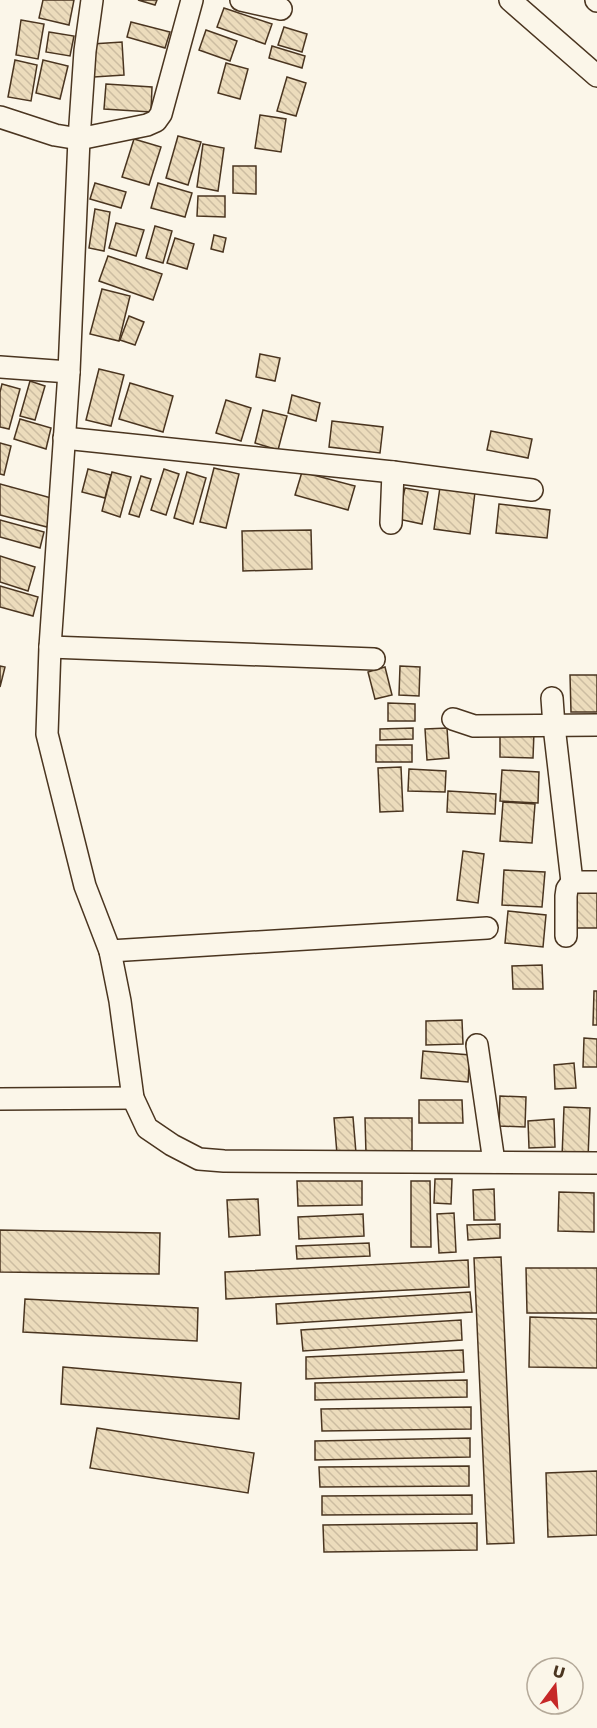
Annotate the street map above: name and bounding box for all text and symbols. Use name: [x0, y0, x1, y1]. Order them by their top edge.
north arrow: [525, 1656, 585, 1716]
text: U: [551, 1660, 568, 1683]

